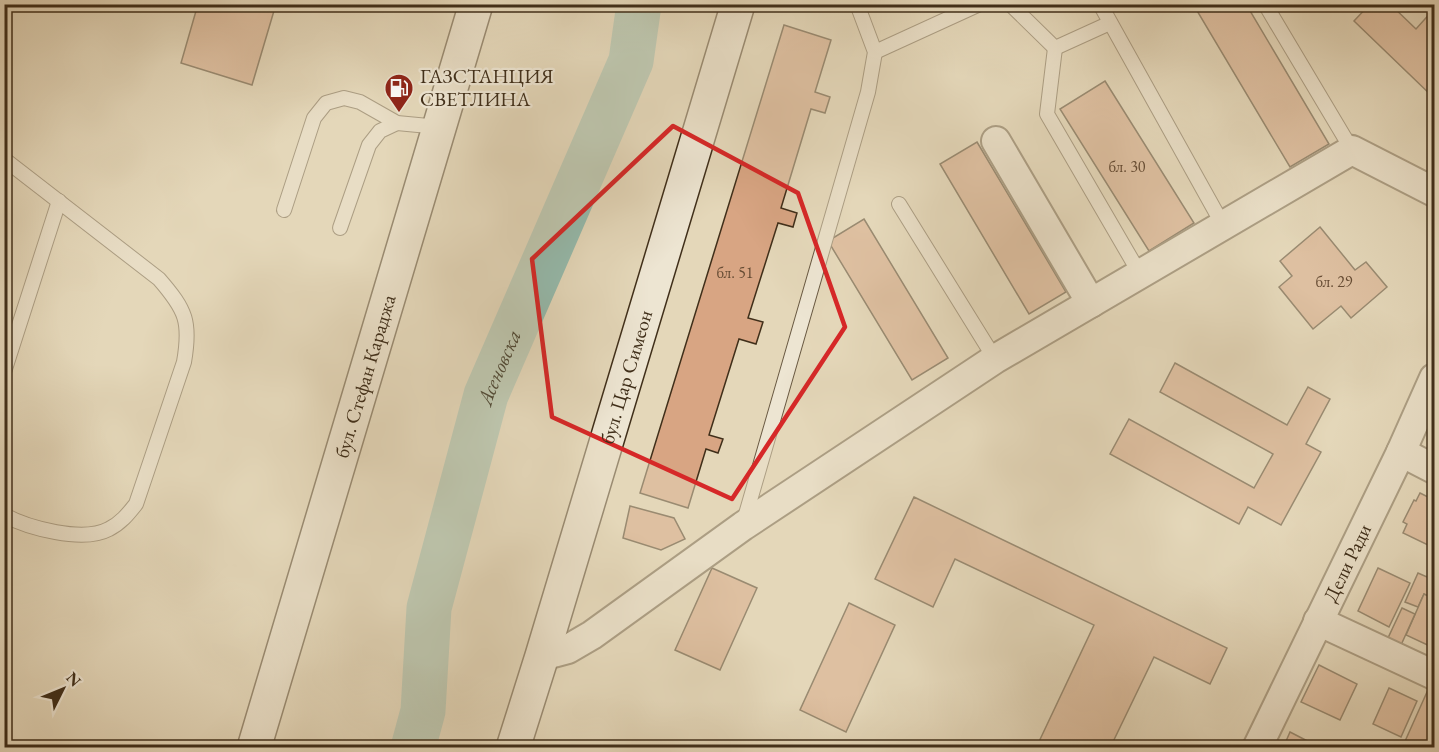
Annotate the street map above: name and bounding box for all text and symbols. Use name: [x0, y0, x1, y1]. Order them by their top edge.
place label: ГАЗСТАНЦИЯ СВЕТЛИНА: [420, 63, 554, 112]
fuel station icon: ГАЗСТАНЦИЯ СВЕТЛИНА: [383, 72, 415, 114]
house number: бл. 30: [1108, 156, 1146, 177]
house number: бл. 51: [716, 262, 754, 283]
house number: бл. 29: [1315, 271, 1353, 292]
street label: бул. Стефан Караджа: [328, 291, 402, 461]
street label: бул. Цар Симеон: [594, 307, 658, 447]
water label: Асеновска: [470, 325, 526, 410]
street label: Дели Ради: [1317, 519, 1377, 606]
north arrow: [33, 659, 93, 719]
text: N: [62, 667, 86, 691]

